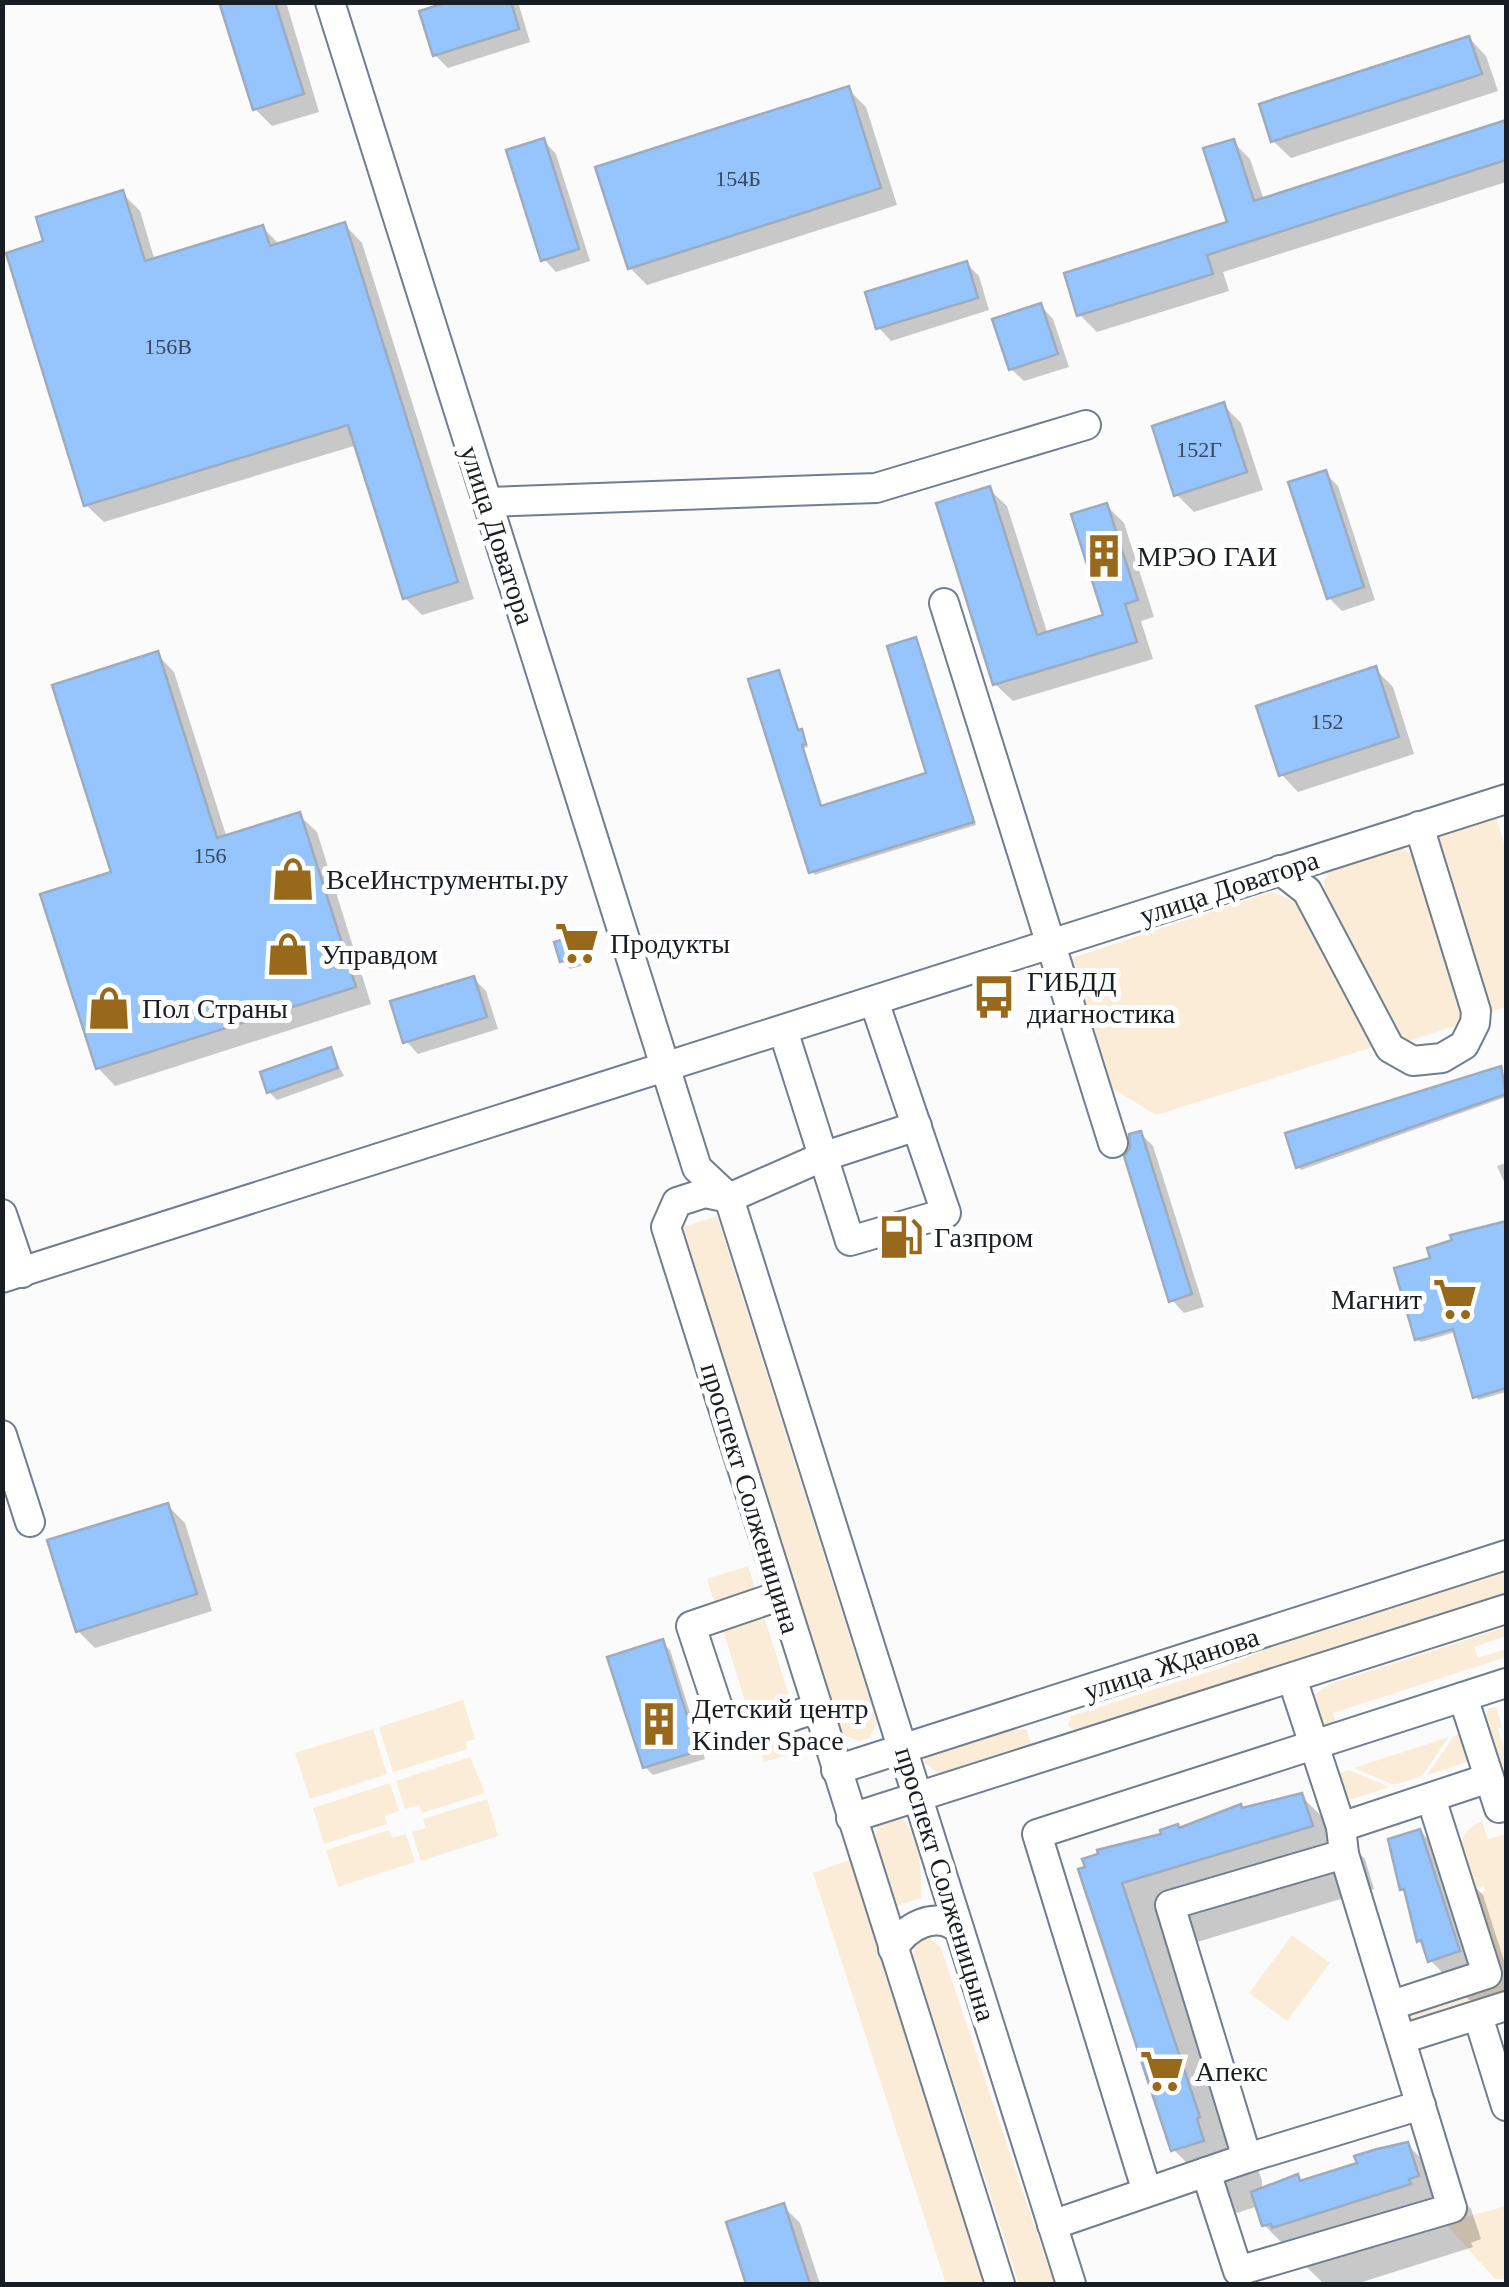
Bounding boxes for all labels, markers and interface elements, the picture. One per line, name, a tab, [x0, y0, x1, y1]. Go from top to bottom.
house number: 154Б	[715, 166, 761, 191]
house number: 156В	[144, 334, 192, 359]
house number: 152Г	[1176, 437, 1222, 462]
street label: улица Доватора	[454, 442, 541, 629]
building icon: МРЭО ГАИ	[1080, 532, 1128, 580]
place label: МРЭО ГАИ	[1137, 541, 1277, 572]
house number: 152	[1311, 709, 1344, 734]
house number: 156	[194, 843, 227, 868]
street label: улица Доватора	[1136, 844, 1323, 931]
shop icon: ВсеИнструменты.ру	[269, 855, 317, 903]
place label: ВсеИнструменты.ру	[326, 864, 568, 895]
supermarket icon: Продукты	[553, 919, 601, 967]
place label: Продукты	[610, 928, 730, 959]
shop icon: Управдом	[264, 930, 312, 978]
place label: Управдом	[321, 939, 438, 970]
place label: ГИБДД диагностика	[1027, 966, 1176, 1029]
bus stop icon: ГИБДД диагностика	[970, 973, 1018, 1021]
shop icon: Пол Страны	[85, 984, 133, 1032]
place label: Пол Страны	[142, 993, 288, 1024]
fuel station icon: Газпром	[877, 1213, 925, 1261]
place label: Газпром	[934, 1222, 1033, 1253]
supermarket icon: Магнит	[1431, 1275, 1479, 1323]
place label: Магнит	[1331, 1284, 1422, 1315]
street label: проспект Солженицина	[695, 1359, 807, 1638]
street label: улица Жданова	[1080, 1620, 1263, 1706]
place label: Детский центр Kinder Space	[692, 1693, 868, 1756]
building icon: Детский центр Kinder Space	[635, 1700, 683, 1748]
street label: проспект Солженицына	[889, 1743, 1002, 2025]
supermarket icon: Апекс	[1138, 2047, 1186, 2095]
place label: Апекс	[1195, 2056, 1268, 2087]

